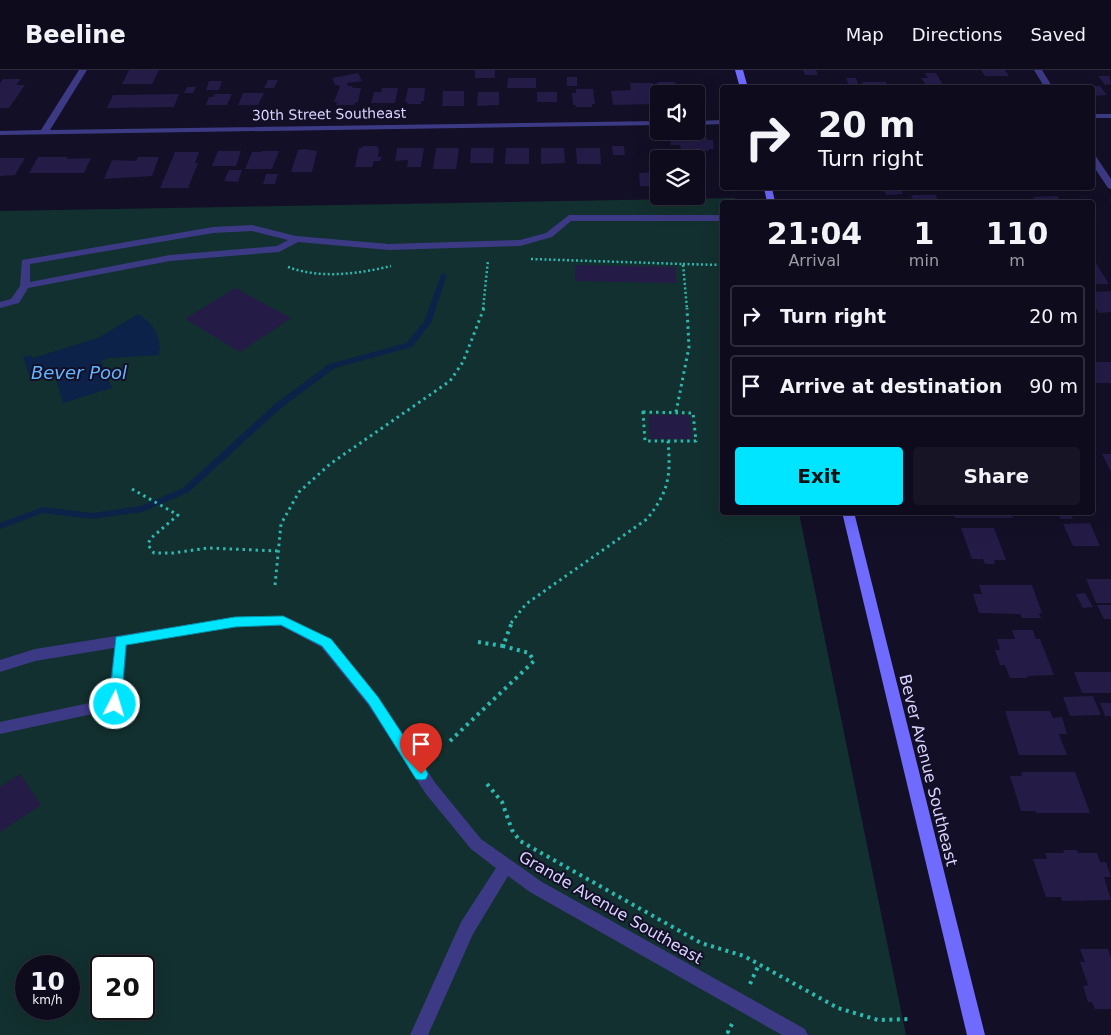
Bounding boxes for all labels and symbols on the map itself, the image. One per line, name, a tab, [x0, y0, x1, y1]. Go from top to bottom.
street label: 30th Street Southeast	[252, 105, 407, 123]
water label: Bever Pool	[31, 362, 127, 383]
street label: Bever Avenue Southeast	[895, 672, 962, 868]
position arrow	[88, 677, 140, 729]
pin	[400, 723, 442, 774]
street label: Grande Avenue Southeast	[515, 847, 706, 968]
speed limit sign: 20	[90, 955, 155, 1020]

